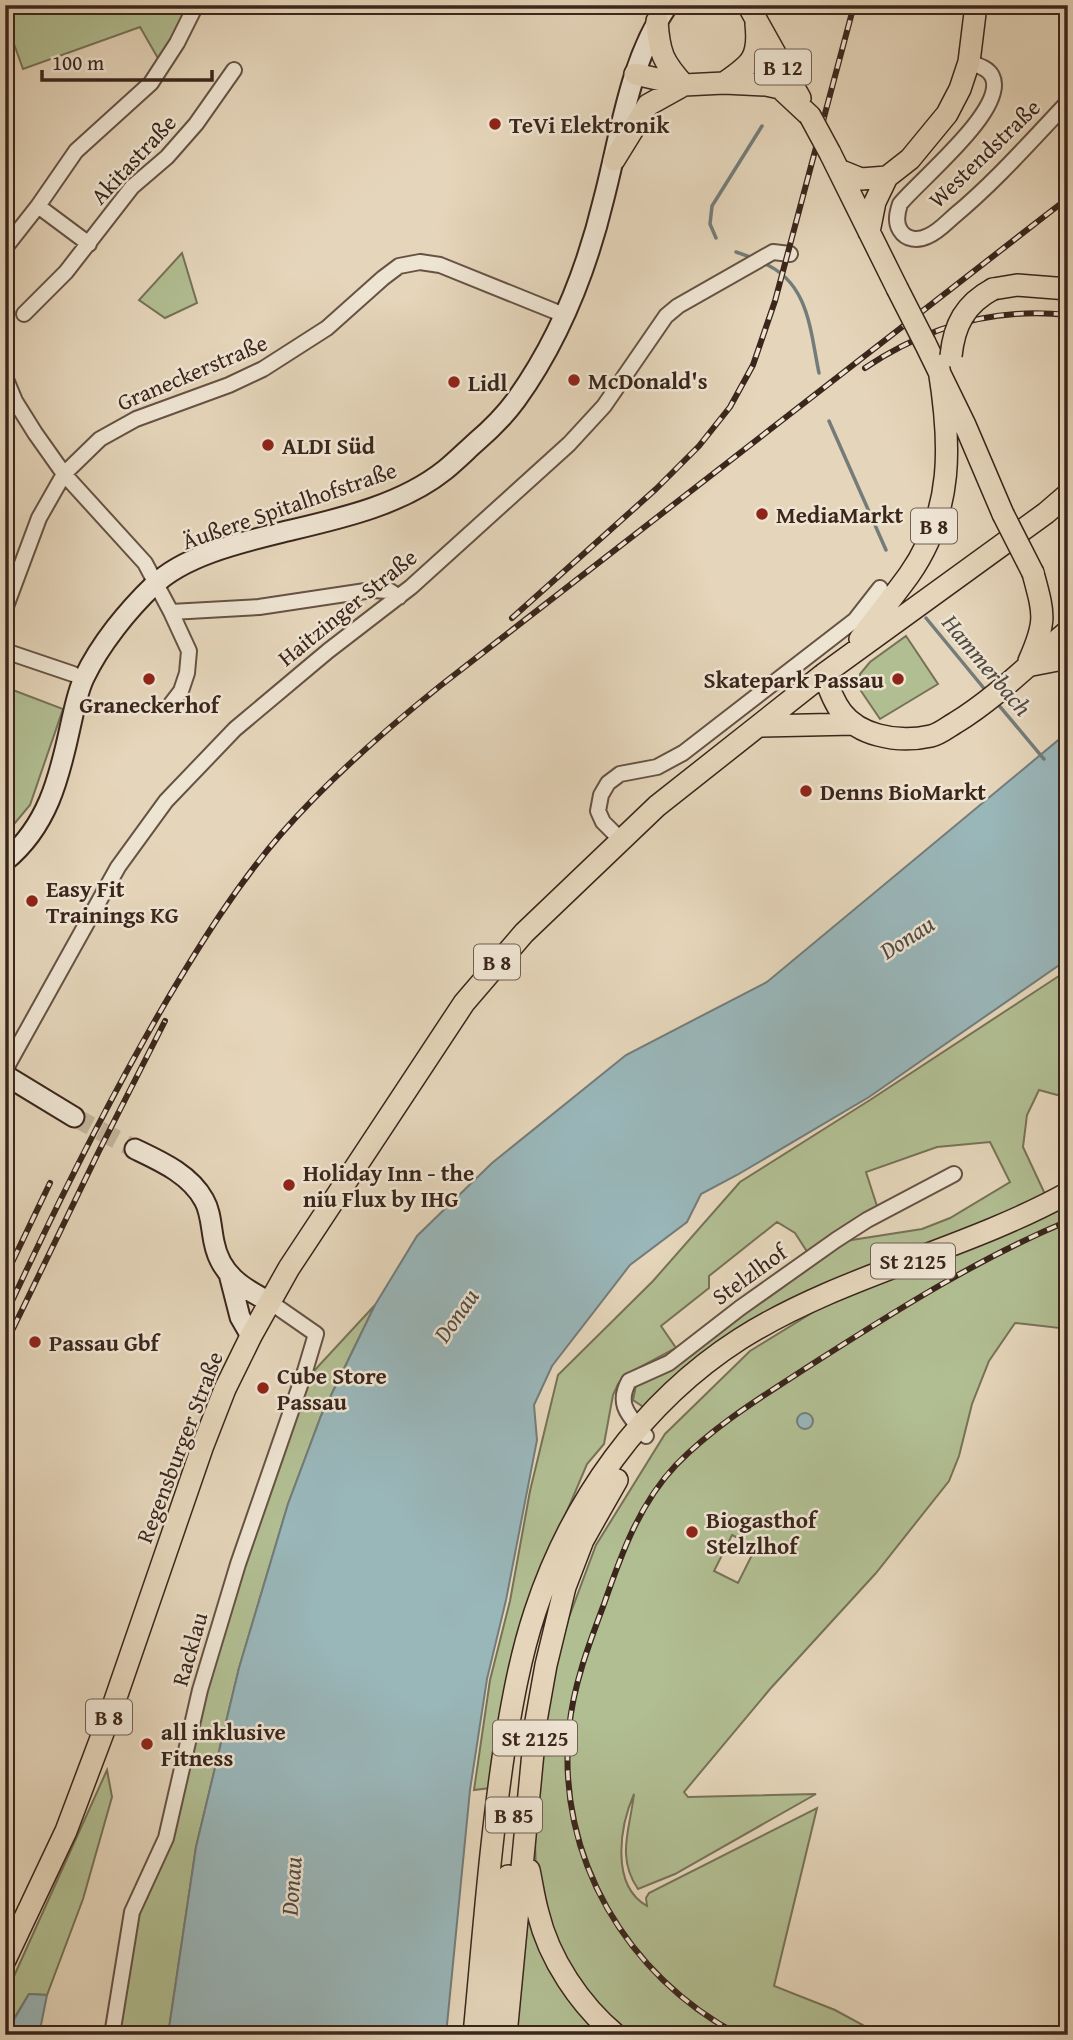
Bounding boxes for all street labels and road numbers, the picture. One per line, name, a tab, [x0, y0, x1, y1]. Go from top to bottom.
road number: B 12	[755, 50, 811, 84]
street label: Westendstraße	[921, 91, 1047, 215]
street label: Akitastraße	[82, 107, 184, 211]
street label: Graneckerstraße	[112, 325, 272, 419]
street label: Äußere Spitalhofstraße	[177, 453, 401, 557]
road number: B 8	[911, 508, 957, 544]
street label: Haitzinger Straße	[270, 540, 424, 674]
road number: B 8	[474, 944, 520, 979]
street label: Stelzlhof	[705, 1234, 795, 1312]
road number: St 2125	[871, 1244, 955, 1278]
street label: Regensburger Straße	[127, 1346, 231, 1548]
street label: Racklau	[163, 1608, 215, 1690]
road number: B 8	[86, 1700, 132, 1734]
road number: St 2125	[493, 1720, 577, 1756]
road number: B 85	[486, 1798, 542, 1832]

